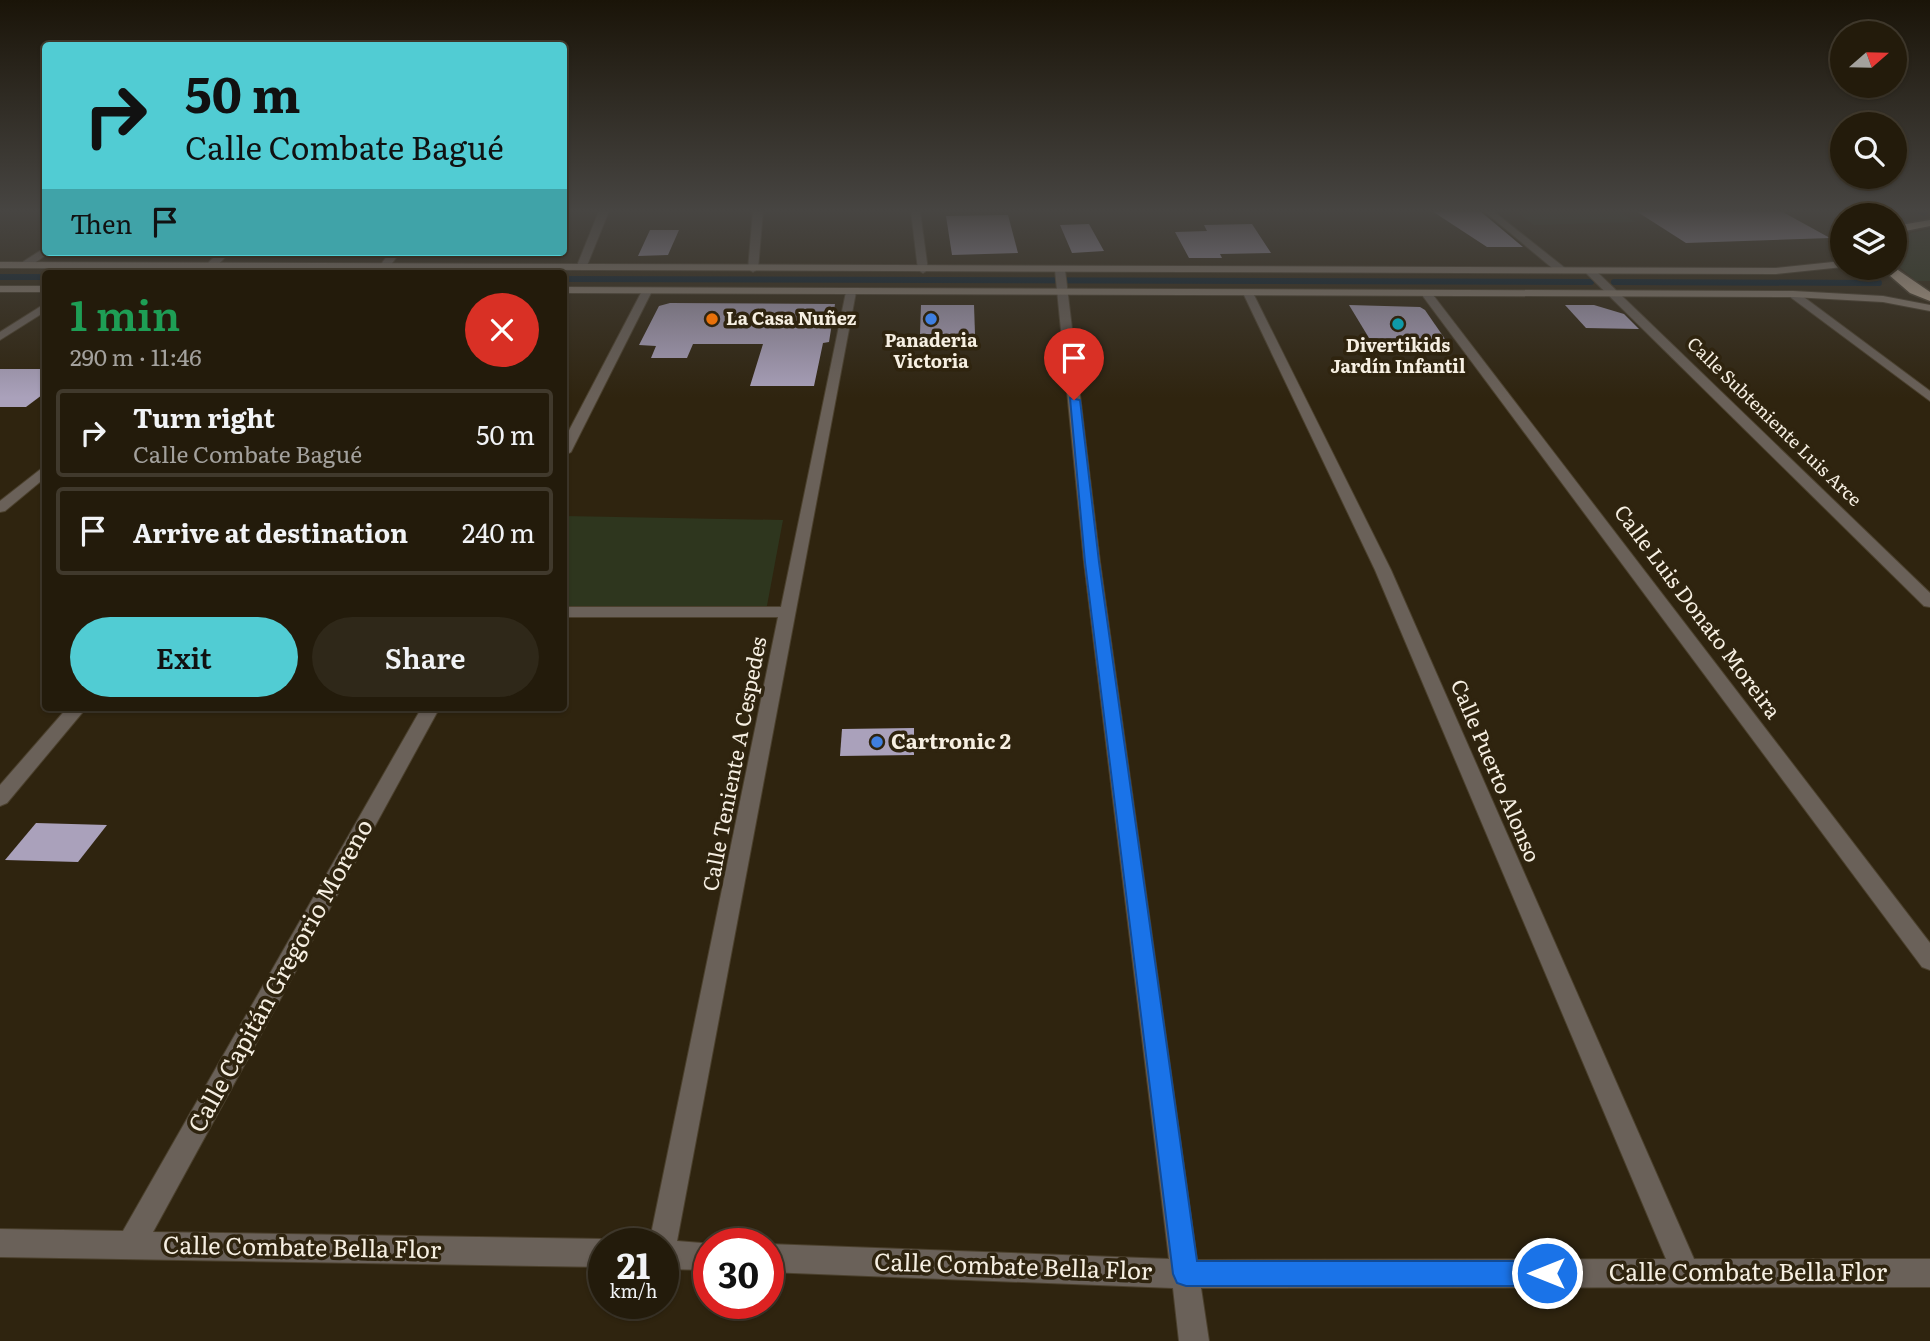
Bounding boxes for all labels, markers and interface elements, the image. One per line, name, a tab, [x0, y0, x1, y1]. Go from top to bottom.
north arrow	[1830, 21, 1908, 98]
map controls	[1830, 21, 1907, 280]
text: 50 m	[185, 55, 301, 128]
icon: right	[70, 70, 161, 161]
button: search	[1830, 112, 1907, 189]
text: Calle Combate Bagué	[185, 122, 504, 170]
text: Then	[70, 203, 132, 242]
icon: arrive	[146, 203, 184, 241]
button: layers	[1830, 203, 1907, 280]
text: 1 min	[70, 282, 180, 344]
button: close	[465, 293, 539, 367]
place label: La Casa Nuñez	[726, 304, 857, 331]
marker: La Casa Nuñez	[704, 311, 720, 327]
marker: Panaderia Victoria	[923, 311, 939, 327]
marker: Divertikids Jardín Infantil	[1390, 316, 1406, 332]
place label: Panaderia Victoria	[884, 326, 978, 374]
pin	[1044, 328, 1104, 400]
street label: Calle Subteniente Luis Arce	[1682, 330, 1869, 512]
place label: Divertikids Jardín Infantil	[1331, 331, 1466, 379]
text: 290 m · 11:46	[70, 339, 202, 373]
icon: arrive	[1055, 339, 1093, 377]
text: Turn right	[133, 397, 275, 436]
icon: right	[74, 414, 112, 452]
text: 50 m	[476, 414, 535, 453]
text: Calle Combate Bagué	[133, 436, 362, 470]
street label: Calle Luis Donato Moreira	[1608, 497, 1790, 725]
icon: arrive	[74, 512, 112, 550]
text: Arrive at destination	[133, 512, 408, 551]
text: 240 m	[462, 512, 535, 551]
button: Exit	[70, 617, 298, 697]
button: Share	[312, 617, 539, 697]
street label: Calle Teniente A Cespedes	[693, 634, 772, 893]
street label: Calle Puerto Alonso	[1445, 674, 1550, 866]
place label: Cartronic 2	[891, 724, 1011, 755]
marker: Cartronic 2	[869, 734, 885, 750]
street label: Calle Capitán Gregorio Moreno	[178, 812, 380, 1138]
street label: Calle Combate Bella Flor	[163, 1226, 442, 1265]
speed limit sign: 30	[693, 1228, 784, 1319]
position arrow	[1510, 1236, 1584, 1310]
text: 21	[617, 1238, 650, 1290]
street label: Calle Combate Bella Flor	[873, 1242, 1153, 1287]
street label: Calle Combate Bella Flor	[1609, 1253, 1888, 1288]
text: km/h	[610, 1277, 657, 1304]

